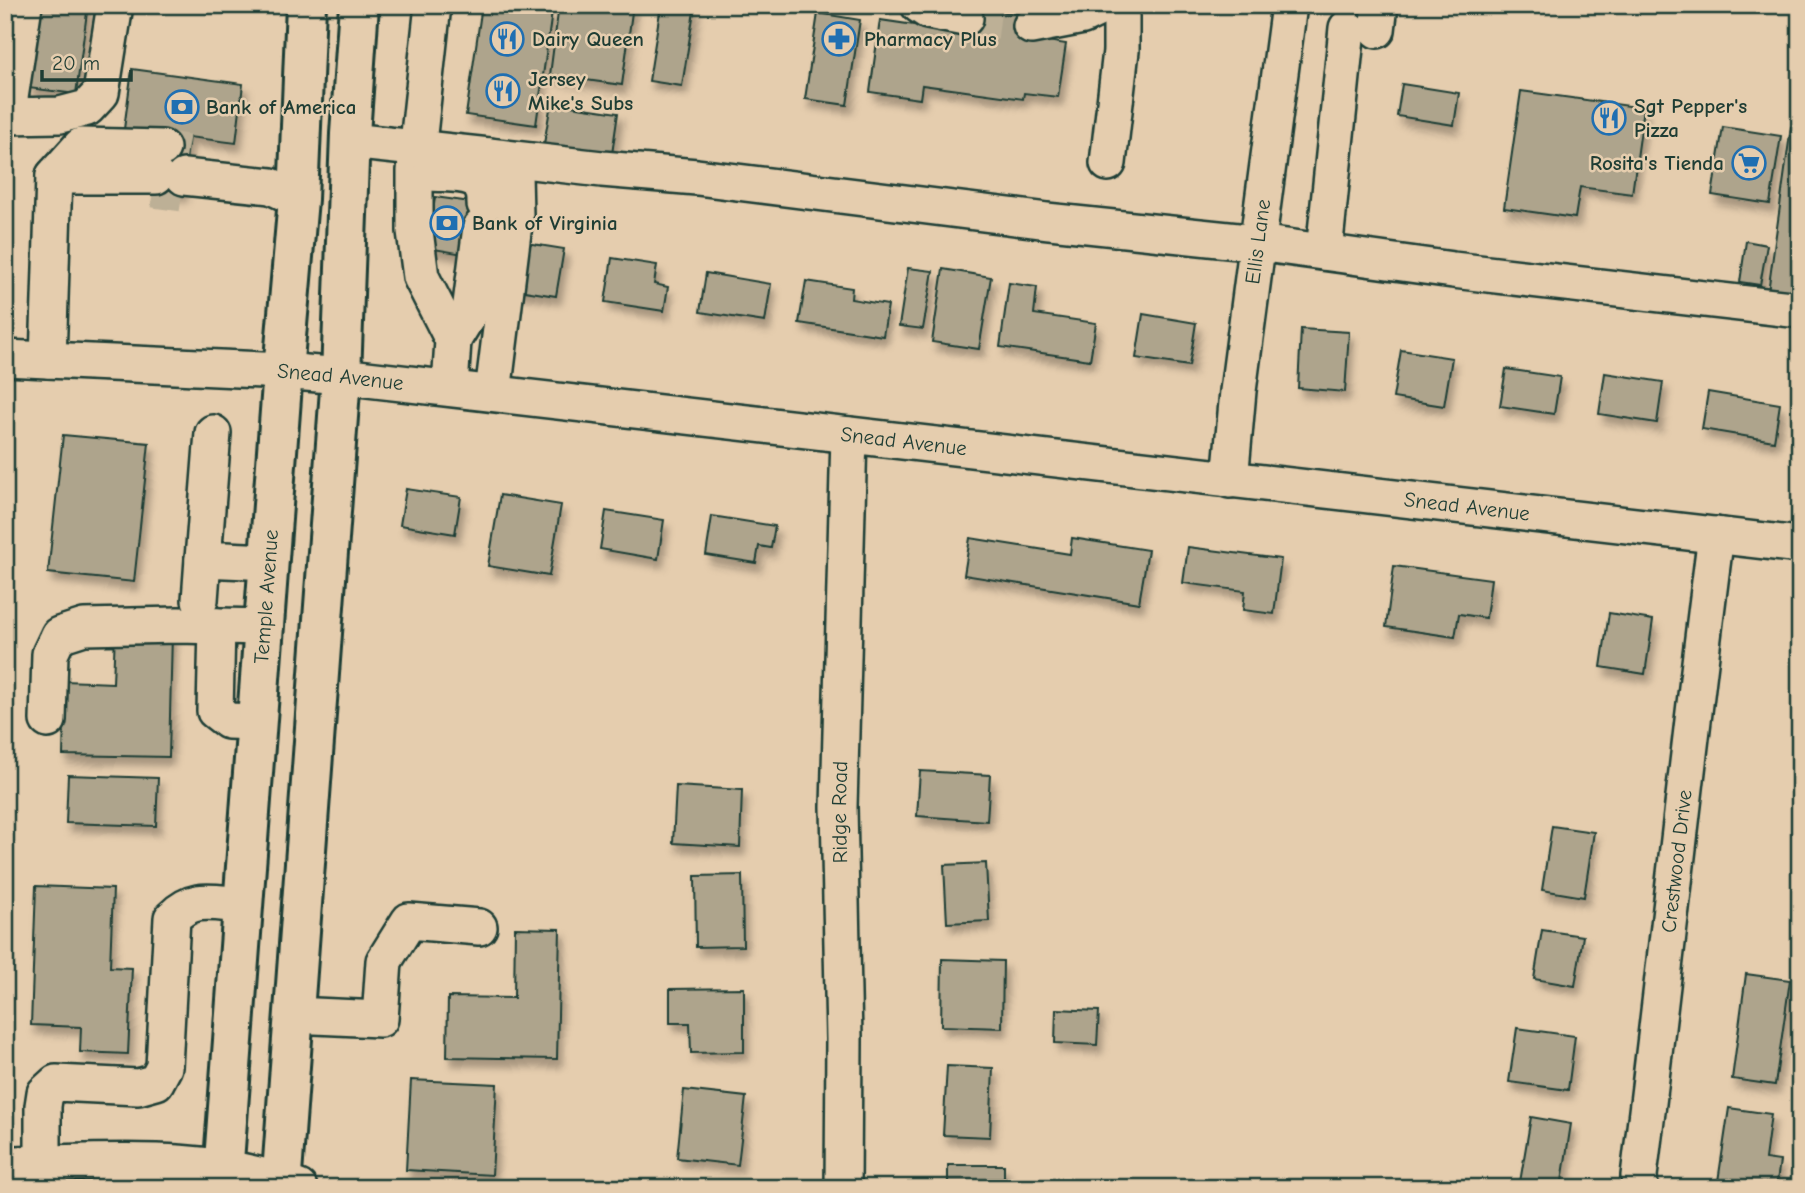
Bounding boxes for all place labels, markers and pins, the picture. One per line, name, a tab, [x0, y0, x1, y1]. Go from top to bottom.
restaurant icon: Dairy Queen	[488, 20, 526, 58]
pharmacy icon: Pharmacy Plus	[820, 20, 858, 58]
place label: Dairy Queen	[532, 27, 644, 51]
place label: Pharmacy Plus	[864, 27, 997, 51]
place label: Jersey Mike's Subs	[528, 67, 633, 115]
restaurant icon: Jersey Mike's Subs	[484, 72, 522, 110]
bank icon: Bank of America	[163, 88, 201, 126]
place label: Sgt Pepper's Pizza	[1634, 94, 1747, 142]
place label: Bank of America	[206, 95, 356, 119]
restaurant icon: Sgt Pepper's Pizza	[1590, 99, 1628, 137]
supermarket icon: Rosita's Tienda	[1730, 144, 1768, 182]
place label: Rosita's Tienda	[1590, 151, 1724, 175]
bank icon: Bank of Virginia	[428, 204, 466, 242]
place label: Bank of Virginia	[472, 211, 618, 235]

